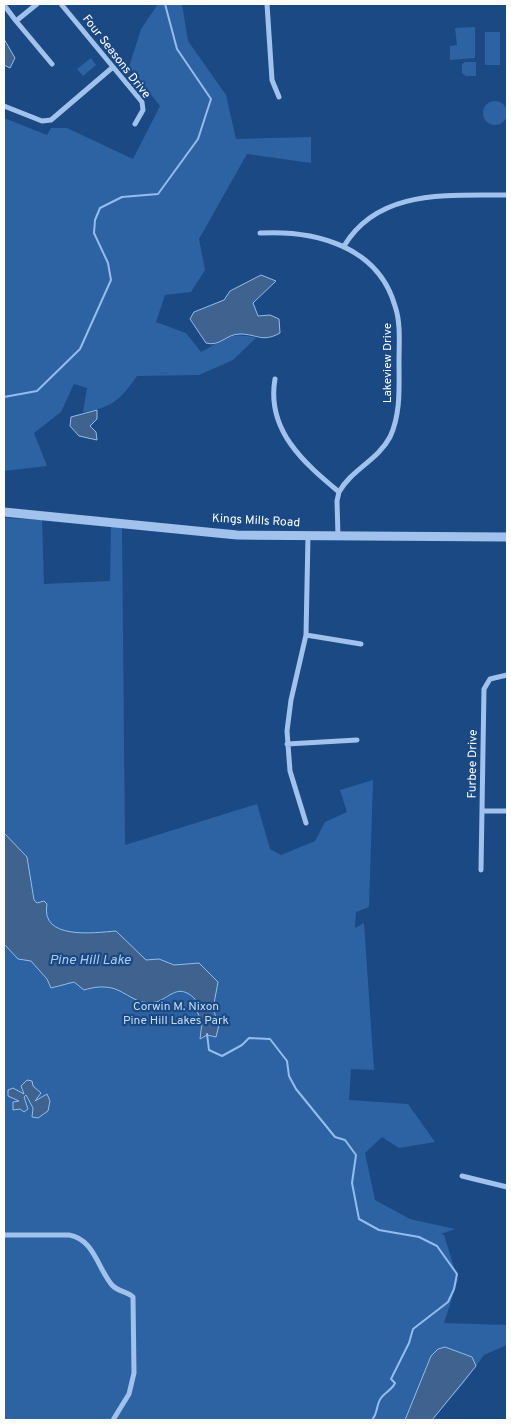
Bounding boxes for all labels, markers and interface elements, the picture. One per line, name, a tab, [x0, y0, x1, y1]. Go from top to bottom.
street label: Four Seasons Drive	[78, 12, 154, 102]
street label: Lakeview Drive	[380, 323, 396, 403]
street label: Kings Mills Road	[211, 511, 301, 531]
street label: Furbee Drive	[464, 729, 482, 799]
water label: Pine Hill Lake	[49, 952, 132, 969]
park label: Corwin M. Nixon Pine Hill Lakes Park	[123, 999, 229, 1029]

